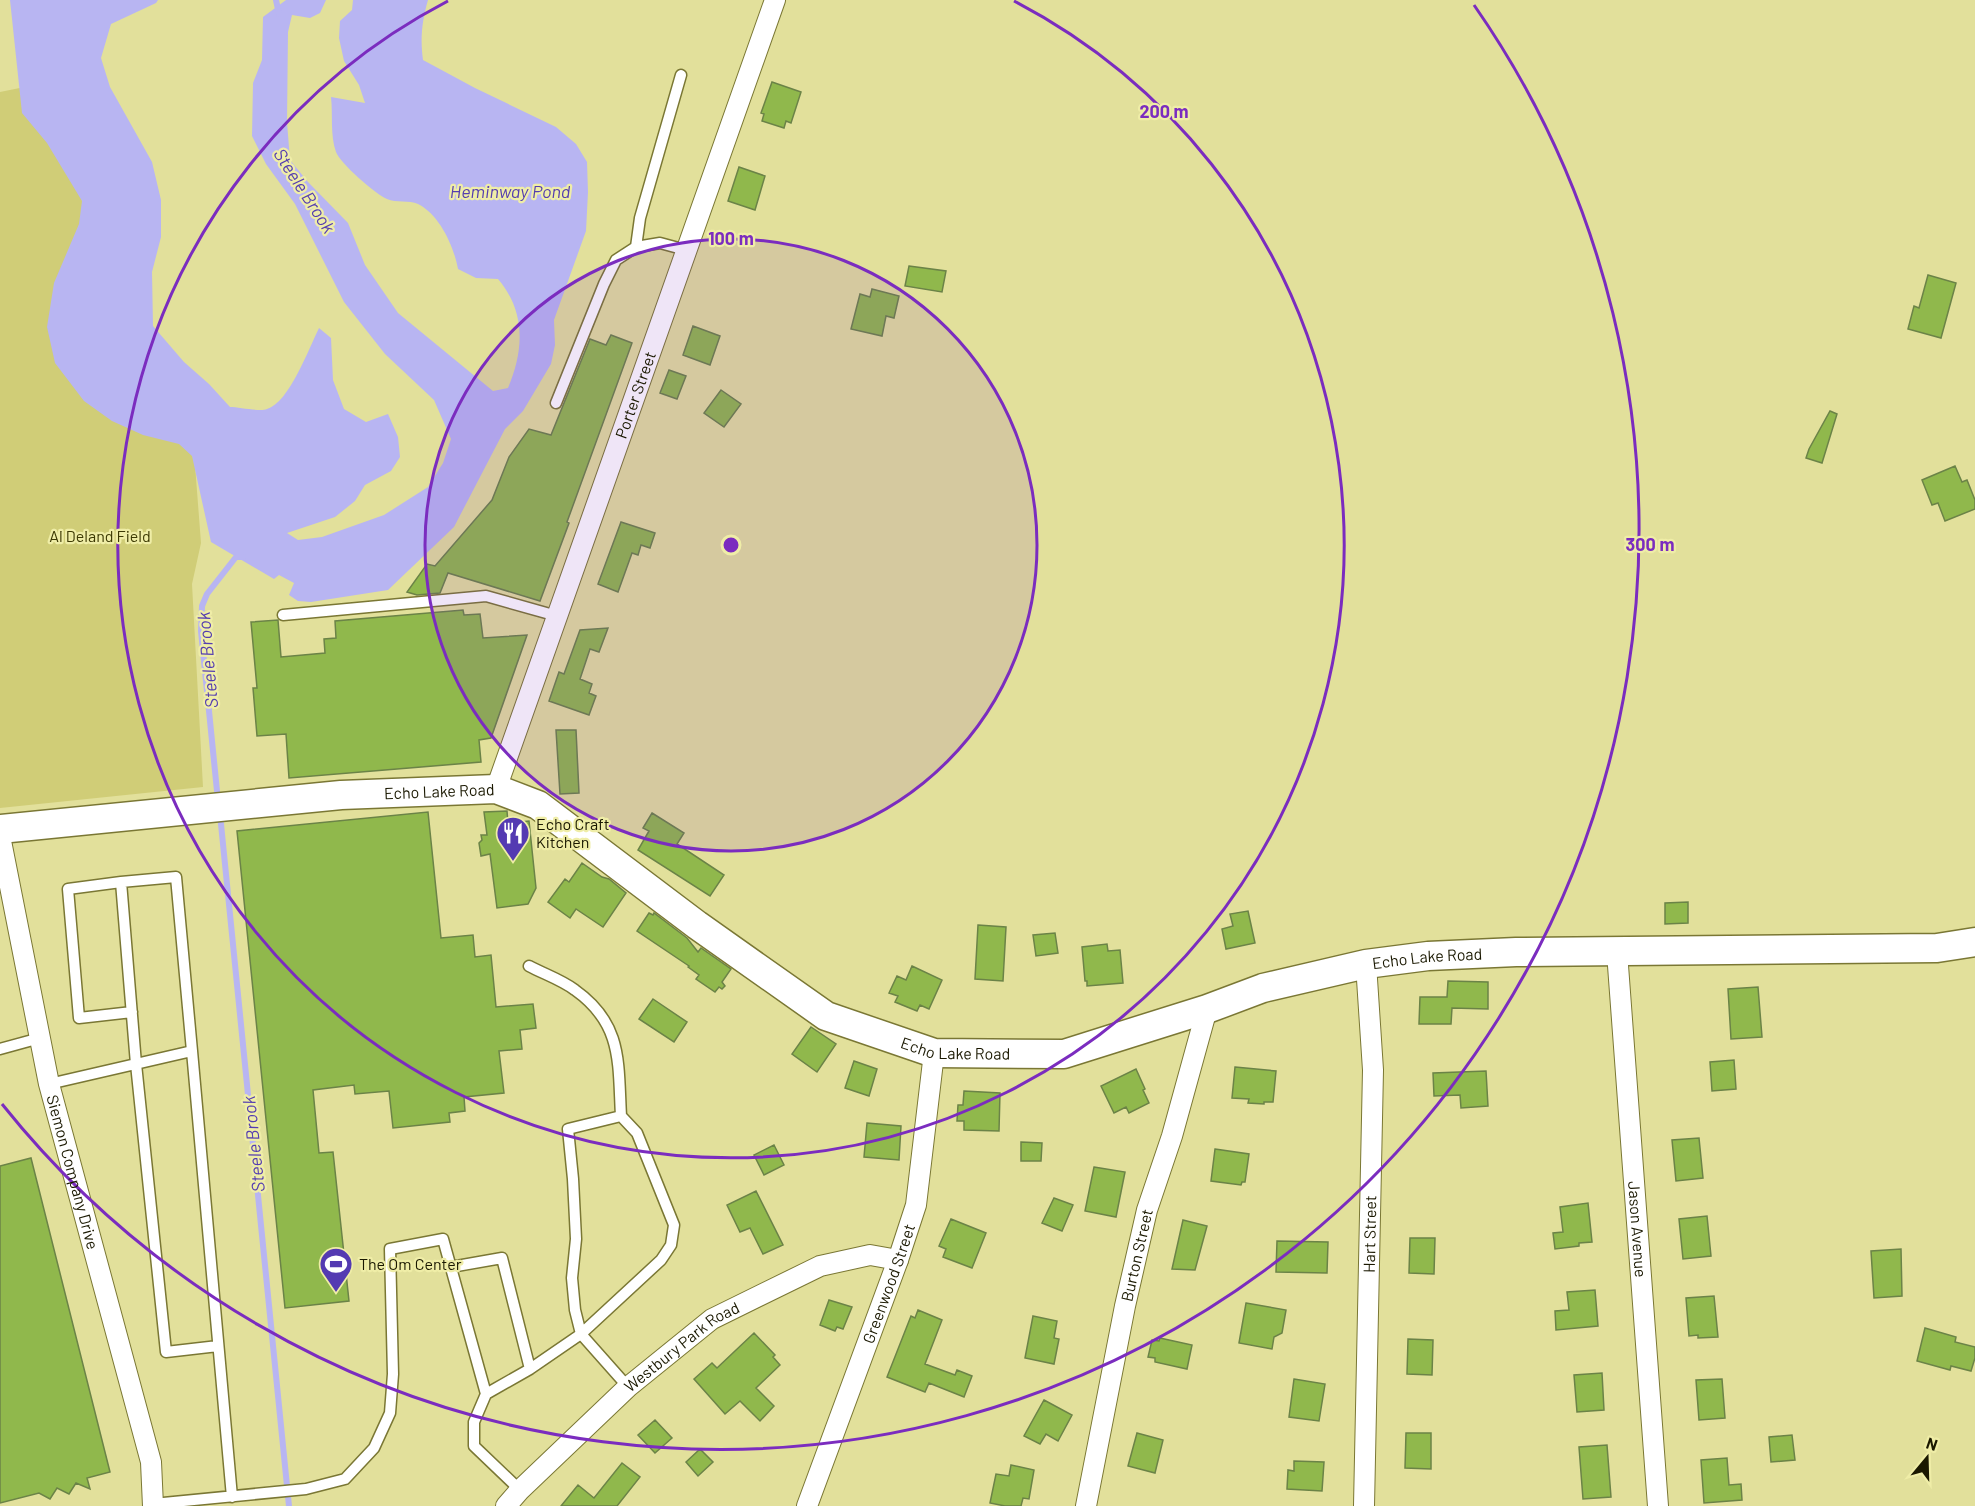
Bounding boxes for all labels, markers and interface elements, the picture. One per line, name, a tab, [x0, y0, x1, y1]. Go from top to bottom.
text: 200 m	[1139, 100, 1189, 122]
water label: Steele Brook	[269, 144, 341, 237]
water label: Heminway Pond	[450, 180, 571, 202]
text: 100 m	[708, 227, 754, 249]
street label: Porter Street	[611, 349, 659, 441]
park label: Al Deland Field	[49, 526, 151, 545]
text: 300 m	[1626, 533, 1674, 555]
centre of rings	[721, 535, 741, 555]
water label: Steele Brook	[192, 611, 222, 709]
street label: Echo Lake Road	[384, 779, 495, 802]
place label: Echo Craft Kitchen	[536, 814, 610, 851]
restaurant icon: Echo Craft Kitchen	[495, 815, 531, 862]
street label: Echo Lake Road	[1371, 944, 1483, 972]
street label: Echo Lake Road	[899, 1032, 1010, 1063]
street label: Siemon Company Drive	[43, 1093, 103, 1251]
water label: Steele Brook	[237, 1095, 269, 1193]
street label: Jason Avenue	[1625, 1180, 1651, 1278]
street label: Hart Street	[1359, 1195, 1379, 1273]
street label: Burton Street	[1116, 1207, 1156, 1303]
street label: Greenwood Street	[858, 1221, 918, 1346]
sports icon: The Om Center	[318, 1246, 354, 1293]
place label: The Om Center	[359, 1254, 462, 1273]
street label: Westbury Park Road	[620, 1297, 742, 1395]
north arrow	[1897, 1428, 1957, 1488]
text: N	[1924, 1433, 1940, 1454]

